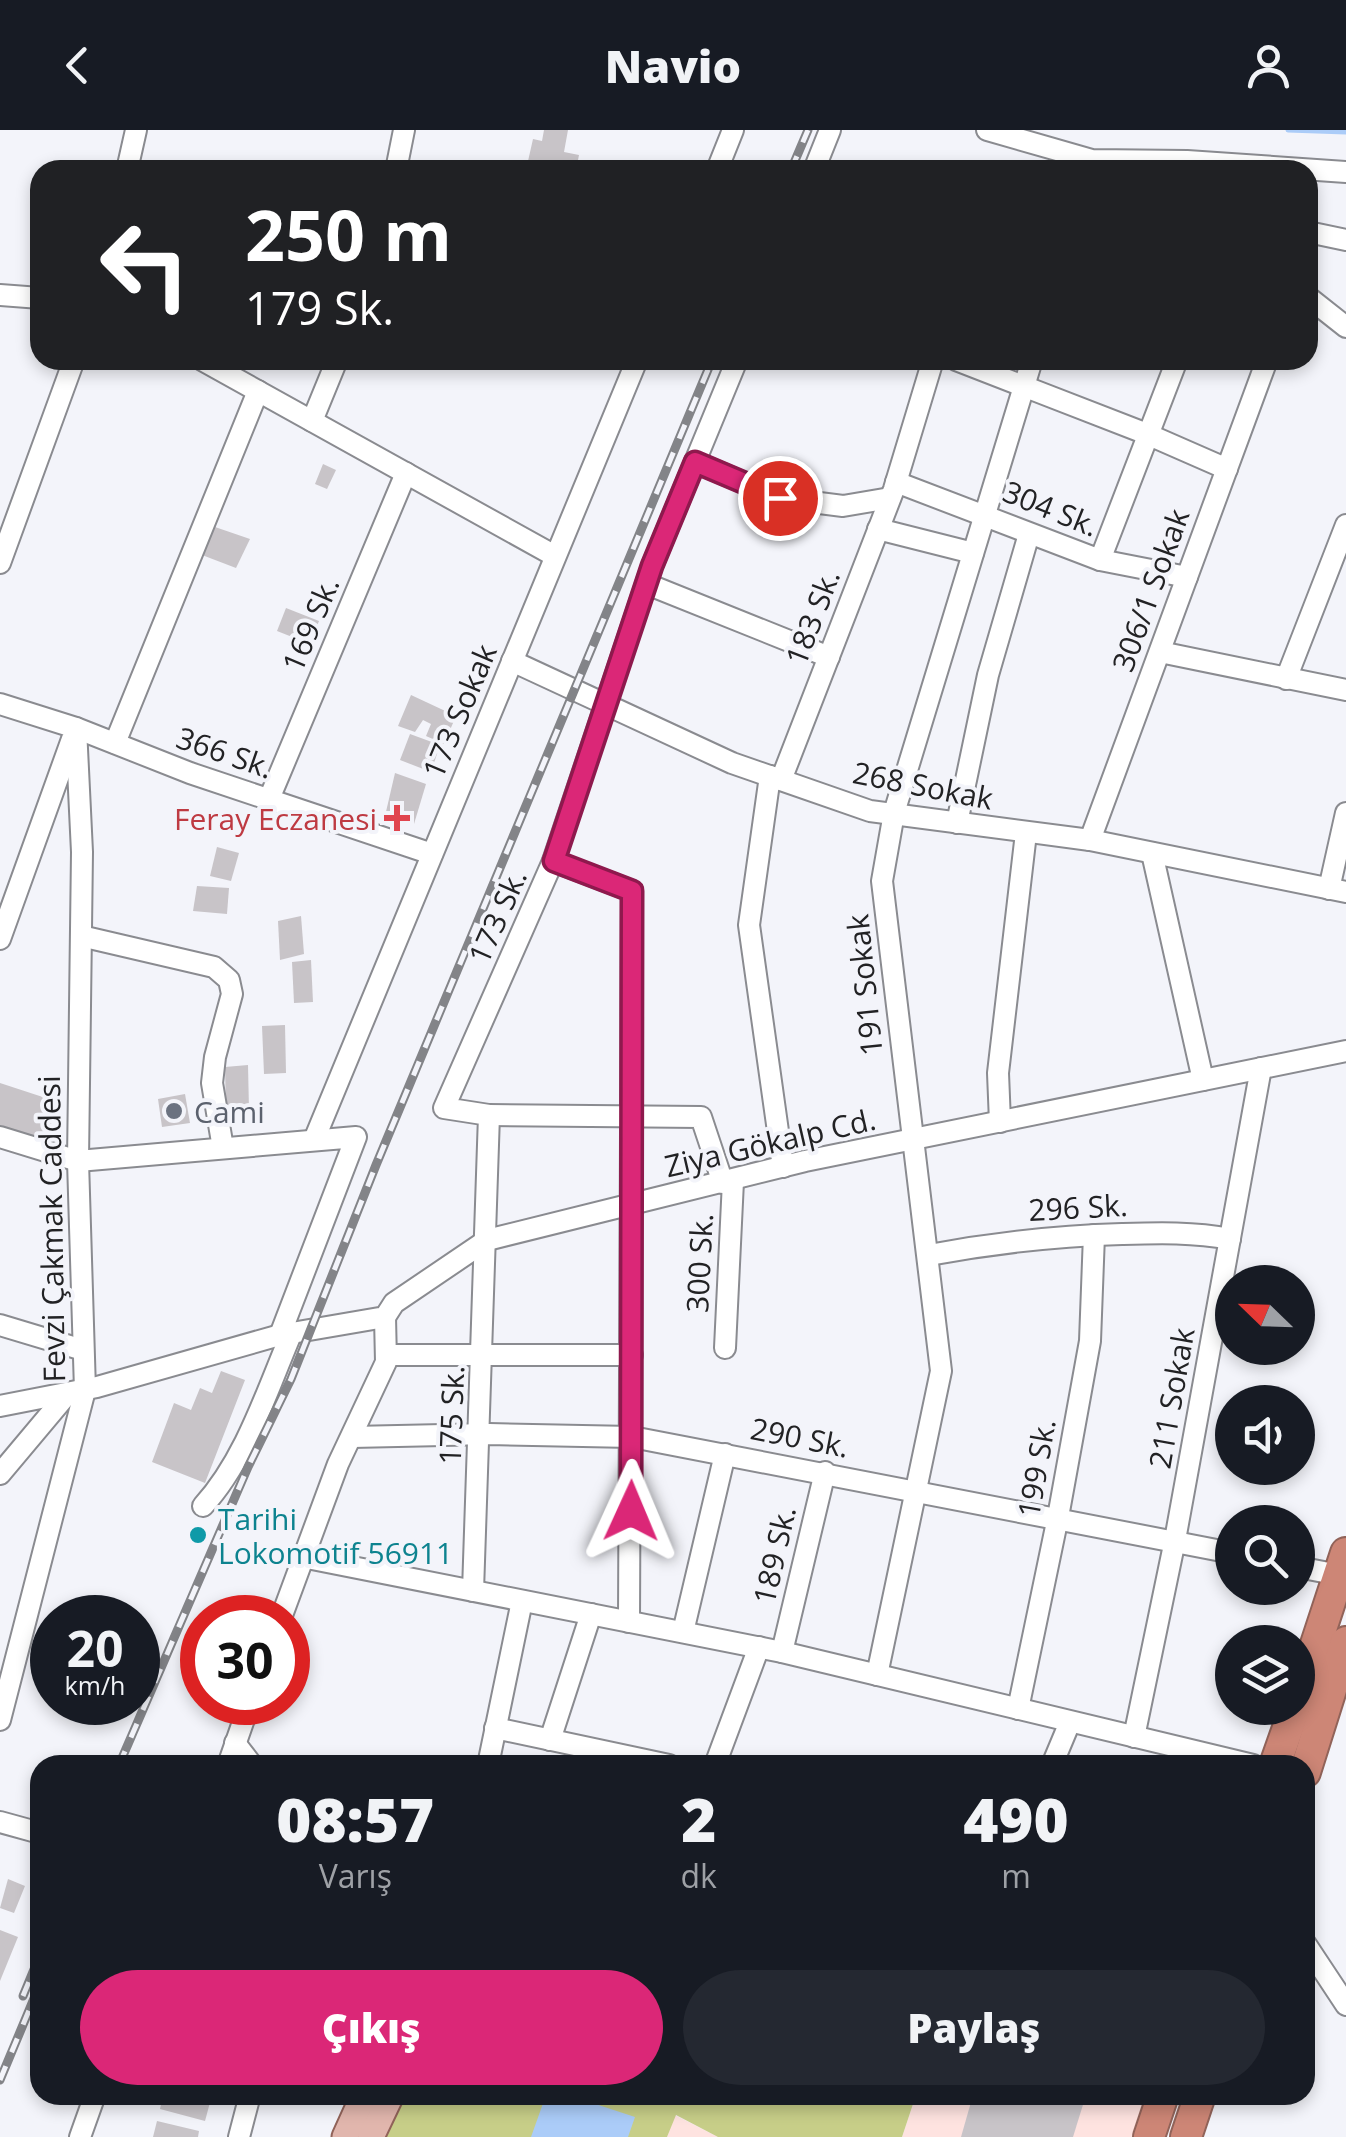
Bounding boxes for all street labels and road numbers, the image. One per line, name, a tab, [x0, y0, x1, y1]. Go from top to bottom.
street label: 304 Sk.	[997, 470, 1105, 546]
street label: 306/1 Sokak	[1102, 503, 1198, 677]
street label: 183 Sk.	[775, 563, 849, 671]
street label: 169 Sk.	[272, 570, 348, 678]
street label: 173 Sokak	[412, 637, 506, 784]
street label: 366 Sk.	[171, 716, 279, 788]
street label: 268 Sokak	[849, 751, 997, 819]
street label: 173 Sk.	[458, 862, 536, 970]
street label: 191 Sokak	[836, 912, 892, 1058]
street label: Fevzi Çakmak Caddesi	[28, 1075, 74, 1383]
street label: Ziya Gökalp Cd.	[660, 1098, 880, 1186]
street label: 296 Sk.	[1027, 1184, 1129, 1230]
street label: 300 Sk.	[676, 1212, 722, 1314]
street label: 211 Sokak	[1138, 1324, 1204, 1471]
street label: 175 Sk.	[429, 1365, 473, 1465]
street label: 290 Sk.	[747, 1407, 853, 1467]
street label: 199 Sk.	[1007, 1416, 1065, 1520]
street label: 189 Sk.	[743, 1502, 805, 1608]

